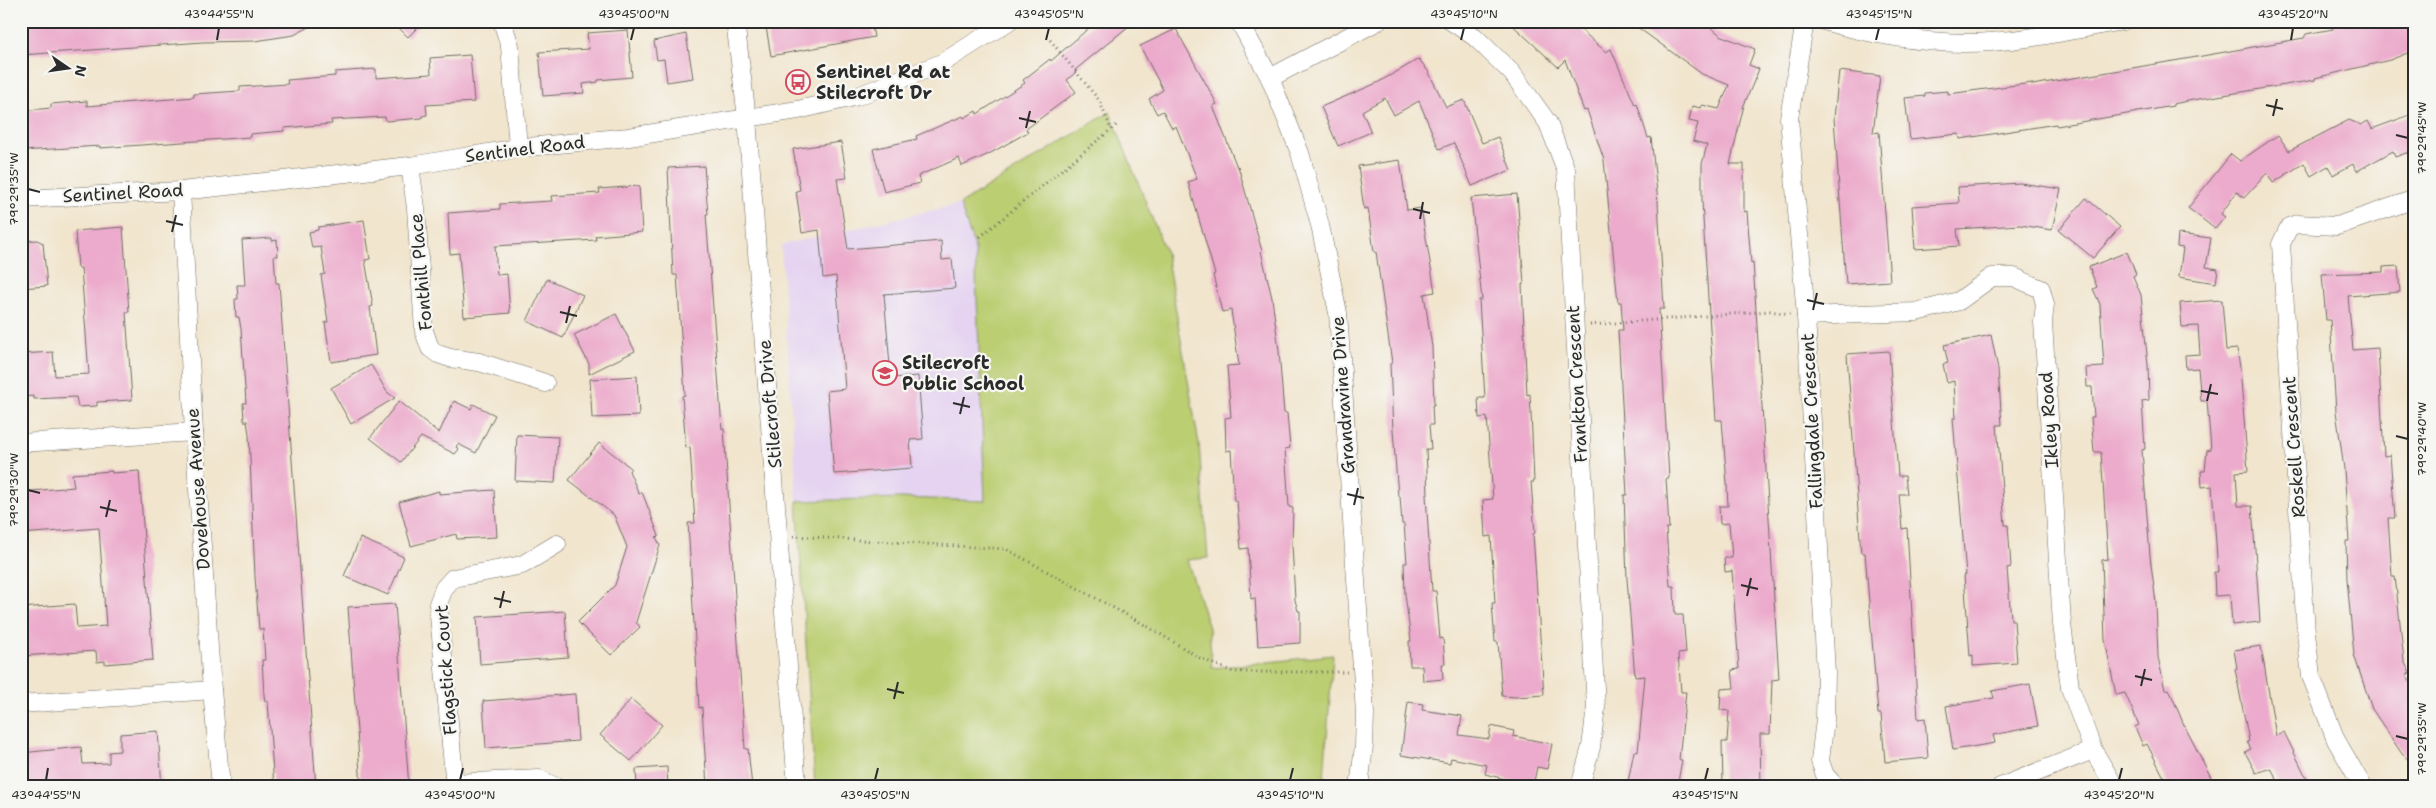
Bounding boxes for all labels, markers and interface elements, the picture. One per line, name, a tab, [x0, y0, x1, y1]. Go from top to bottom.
text: 43°44'55"N	[184, 6, 254, 22]
text: 43°45'00"N	[599, 6, 669, 22]
text: 43°45'05"N	[1014, 6, 1084, 22]
text: 43°45'10"N	[1430, 6, 1498, 22]
text: 43°45'15"N	[1846, 6, 1912, 22]
text: 43°45'20"N	[2258, 6, 2328, 22]
north arrow	[42, 42, 92, 92]
place label: Sentinel Rd at Stilecroft Dr	[816, 60, 950, 105]
text: N	[71, 63, 91, 78]
bus stop icon: Sentinel Rd at Stilecroft Dr	[785, 69, 811, 95]
text: 79°29'45"W	[2414, 101, 2430, 175]
street label: Sentinel Road	[464, 130, 586, 168]
text: 79°29'35"W	[6, 152, 22, 226]
street label: Sentinel Road	[62, 178, 184, 208]
street label: Fonthill Place	[404, 212, 438, 332]
street label: Frankton Crescent	[1561, 304, 1593, 463]
street label: Grandravine Drive	[1326, 315, 1360, 475]
street label: Fallingdale Crescent	[1795, 333, 1829, 509]
street label: Stilecroft Drive	[752, 339, 788, 469]
place label: Stilecroft Public School	[902, 351, 1024, 396]
school or university icon: Stilecroft Public School	[872, 360, 898, 386]
street label: Ikley Road	[2034, 371, 2064, 469]
street label: Roskell Crescent	[2277, 375, 2311, 519]
text: 79°29'40"W	[2414, 402, 2430, 476]
street label: Dovehouse Avenue	[180, 407, 216, 571]
text: 79°29'30"W	[6, 453, 22, 527]
street label: Flagstick Court	[429, 604, 463, 736]
text: 79°29'35"W	[2414, 702, 2430, 776]
text: 43°44'55"N	[11, 787, 81, 803]
text: 43°45'00"N	[425, 787, 495, 803]
text: 43°45'05"N	[840, 787, 910, 803]
text: 43°45'10"N	[1256, 787, 1324, 803]
text: 43°45'15"N	[1672, 787, 1738, 803]
text: 43°45'20"N	[2084, 787, 2154, 803]

